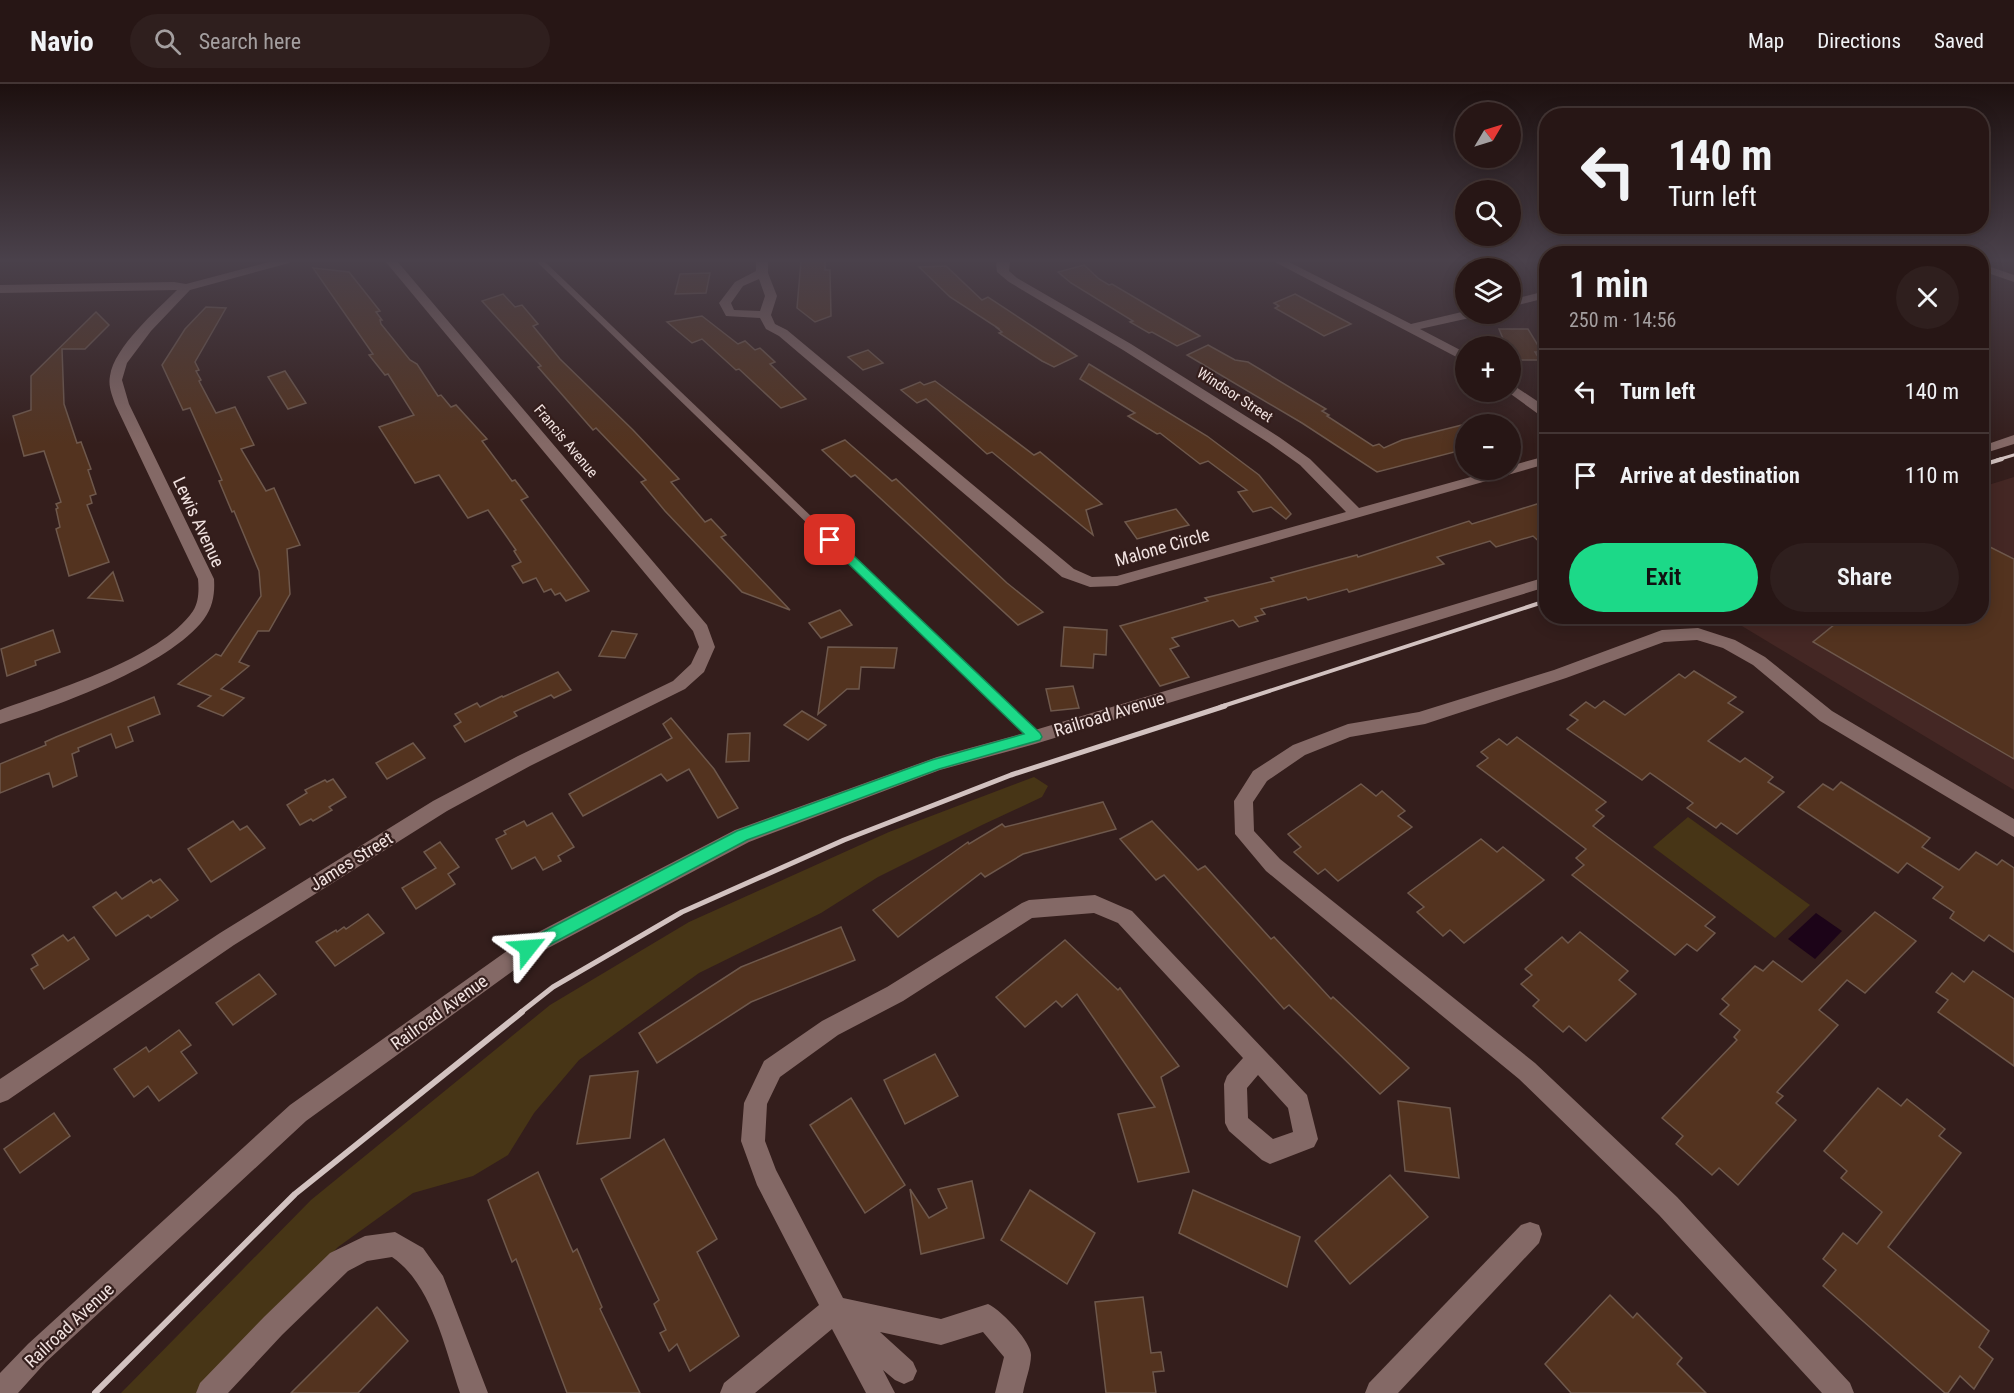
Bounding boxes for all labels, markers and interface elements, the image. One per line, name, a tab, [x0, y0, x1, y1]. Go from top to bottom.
search box	[130, 14, 550, 68]
text: Navio	[30, 25, 94, 58]
icon: search	[151, 25, 184, 58]
text: Search here	[199, 29, 301, 54]
text: Map	[1748, 29, 1784, 53]
text: Directions	[1817, 29, 1901, 53]
text: Saved	[1934, 29, 1984, 53]
north arrow	[1455, 102, 1521, 168]
map controls	[1455, 102, 1521, 480]
text: 140 m	[1668, 131, 1773, 180]
icon: left	[1569, 132, 1647, 210]
button: search	[1455, 180, 1521, 246]
text: Turn left	[1668, 181, 1757, 213]
button: layers	[1455, 258, 1521, 324]
text: 1 min	[1569, 264, 1649, 306]
button: close	[1896, 266, 1959, 329]
text: 250 m · 14:56	[1569, 308, 1676, 332]
button: +	[1455, 336, 1521, 402]
street label: Windsor Street	[1194, 364, 1276, 426]
icon: left	[1569, 375, 1602, 408]
text: Turn left	[1620, 379, 1695, 404]
text: 140 m	[1905, 379, 1959, 404]
street label: Francis Avenue	[530, 401, 602, 481]
button: −	[1455, 414, 1521, 480]
icon: arrive	[1569, 459, 1602, 492]
text: Arrive at destination	[1620, 463, 1800, 488]
text: 110 m	[1905, 463, 1959, 488]
street label: Lewis Avenue	[169, 474, 229, 570]
pin	[804, 514, 855, 565]
icon: arrive	[813, 523, 846, 556]
street label: Malone Circle	[1112, 524, 1212, 570]
button: Exit	[1569, 543, 1758, 612]
button: Share	[1770, 543, 1959, 612]
street label: Railroad Avenue	[1051, 687, 1167, 741]
street label: James Street	[306, 827, 396, 895]
position arrow	[496, 916, 560, 980]
street label: Railroad Avenue	[387, 970, 491, 1054]
street label: Railroad Avenue	[20, 1278, 118, 1372]

